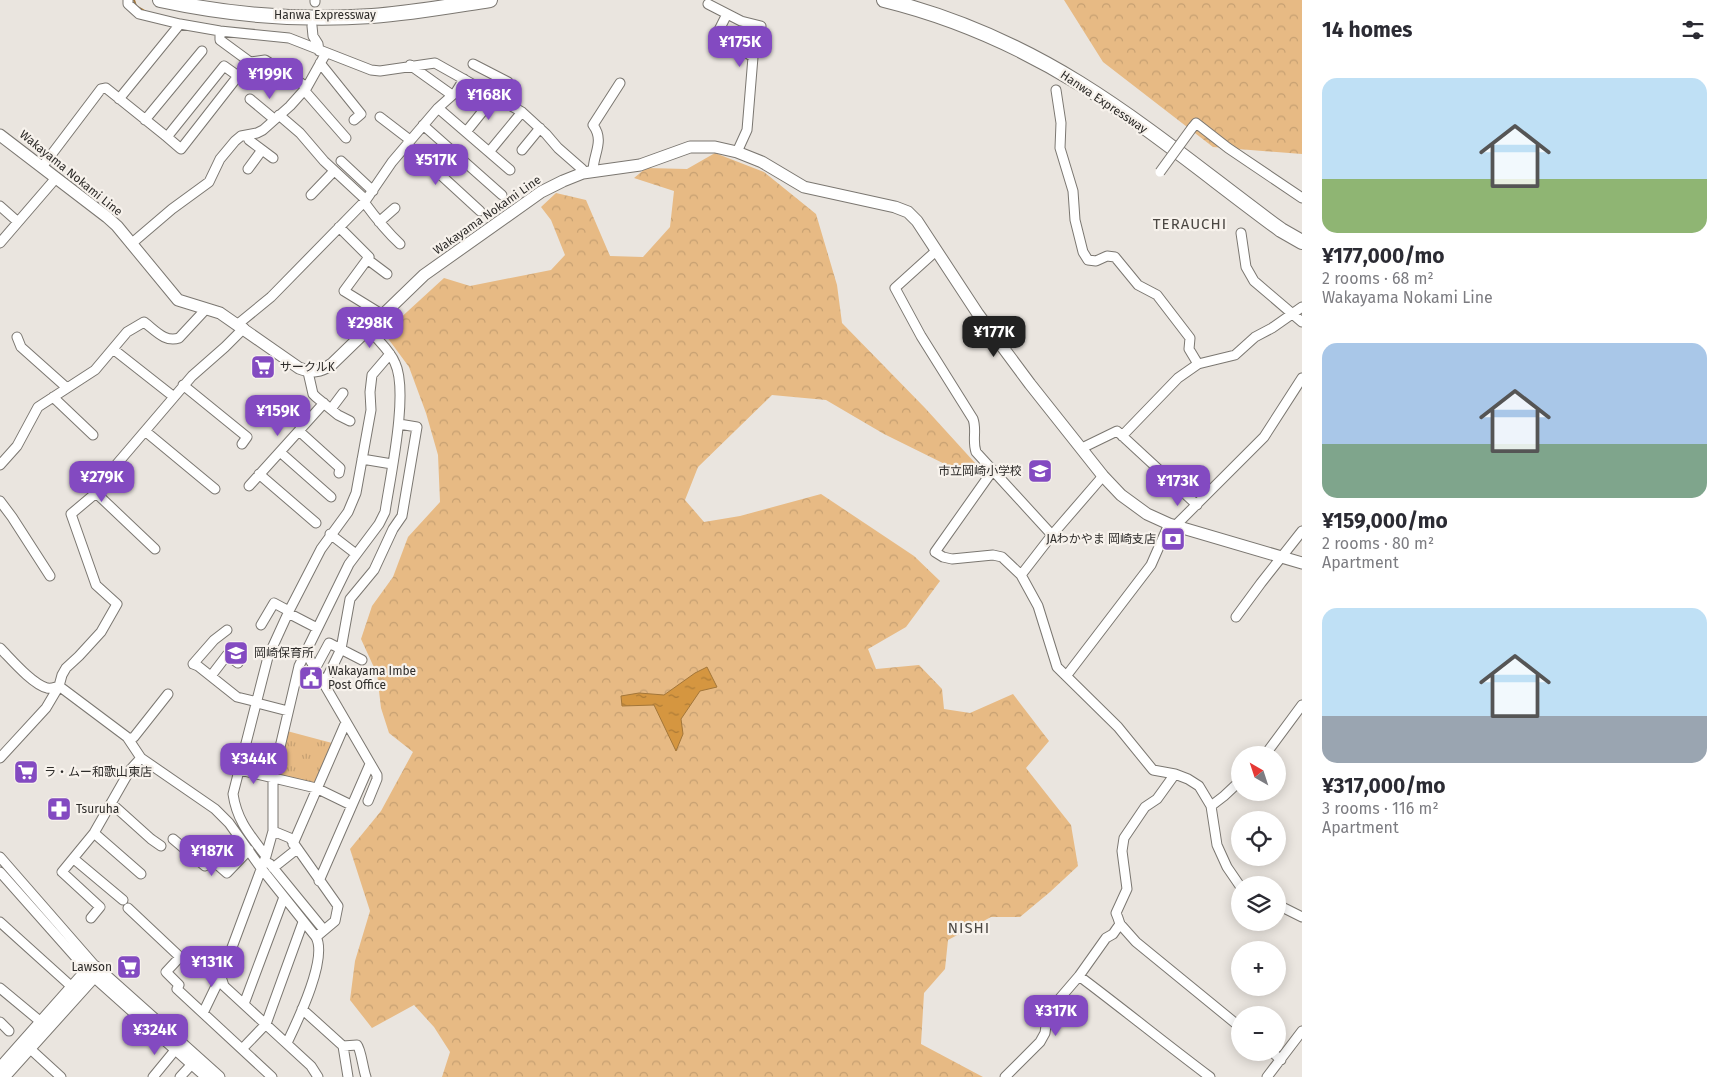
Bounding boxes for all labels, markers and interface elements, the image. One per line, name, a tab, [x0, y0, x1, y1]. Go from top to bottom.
street label: Hanwa Expressway	[274, 8, 376, 22]
icon: filters	[1679, 16, 1707, 44]
text: 14 homes	[1322, 17, 1412, 43]
pin: ¥175K	[705, 26, 775, 68]
text: ¥175K	[719, 32, 761, 51]
pin: ¥199K	[235, 58, 305, 100]
text: ¥199K	[248, 64, 292, 83]
street label: Hanwa Expressway	[1058, 68, 1150, 136]
pin: ¥168K	[454, 78, 524, 121]
text: ¥168K	[467, 85, 511, 104]
icon: home	[1470, 111, 1560, 201]
street label: Wakayama Nokami Line	[17, 127, 125, 219]
pin: ¥517K	[401, 144, 471, 186]
text: ¥517K	[415, 150, 457, 169]
street label: Wakayama Nokami Line	[431, 173, 543, 257]
district label: TERAUCHI	[1153, 215, 1227, 233]
text: ¥177,000/mo	[1322, 243, 1445, 269]
text: 2 rooms · 68 m²	[1322, 269, 1434, 288]
text: Wakayama Nokami Line	[1322, 288, 1493, 307]
pin: ¥298K	[335, 306, 405, 349]
text: ¥298K	[347, 313, 393, 332]
pin: ¥177K	[959, 316, 1029, 358]
text: ¥177K	[973, 322, 1015, 341]
supermarket icon: サークルK	[250, 354, 276, 380]
place label: サークルK	[280, 360, 336, 374]
icon: home	[1470, 376, 1560, 466]
pin: ¥159K	[243, 394, 313, 437]
text: ¥159K	[256, 401, 300, 420]
school or university icon: 市立岡崎小学校	[1027, 458, 1053, 484]
pin: ¥279K	[67, 460, 137, 503]
place label: 市立岡崎小学校	[938, 464, 1022, 478]
pin: ¥173K	[1143, 464, 1213, 507]
text: ¥279K	[80, 467, 124, 486]
text: ¥173K	[1157, 471, 1199, 490]
text: ¥159,000/mo	[1322, 508, 1448, 534]
bank icon: JAわかやま 岡崎支店	[1160, 526, 1186, 552]
place label: JAわかやま 岡崎支店	[1046, 532, 1156, 546]
text: 2 rooms · 80 m²	[1322, 534, 1434, 553]
text: Apartment	[1322, 553, 1399, 572]
school or university icon: 岡崎保育所	[223, 640, 249, 666]
icon: home	[1470, 641, 1560, 731]
place label: 岡崎保育所	[254, 646, 314, 660]
place label: Wakayama Imbe Post Office	[328, 664, 416, 692]
public building icon: Wakayama Imbe Post Office	[298, 665, 324, 691]
pin: ¥344K	[219, 742, 289, 785]
north arrow	[1231, 746, 1286, 801]
map controls	[1231, 746, 1286, 1061]
text: ¥344K	[231, 749, 277, 768]
supermarket icon: ラ・ムー和歌山東店	[13, 759, 39, 785]
place label: ラ・ムー和歌山東店	[44, 765, 152, 779]
text: ¥317,000/mo	[1322, 773, 1446, 799]
pharmacy icon: Tsuruha	[46, 796, 72, 822]
text: 3 rooms · 116 m²	[1322, 799, 1439, 818]
place label: Tsuruha	[76, 802, 119, 816]
button: locate	[1231, 811, 1286, 866]
text: Apartment	[1322, 818, 1399, 837]
pin: ¥187K	[177, 834, 247, 877]
text: ¥187K	[191, 841, 233, 860]
button: layers	[1231, 876, 1286, 931]
district label: NISHI	[948, 919, 990, 937]
button: +	[1231, 941, 1286, 996]
pin: ¥131K	[177, 946, 247, 988]
text: ¥131K	[191, 952, 233, 971]
supermarket icon: Lawson	[116, 954, 142, 980]
place label: Lawson	[71, 960, 112, 974]
pin: ¥317K	[1021, 994, 1091, 1037]
text: ¥317K	[1035, 1001, 1077, 1020]
button: −	[1231, 1006, 1286, 1061]
pin: ¥324K	[120, 1014, 190, 1056]
text: ¥324K	[133, 1020, 177, 1039]

